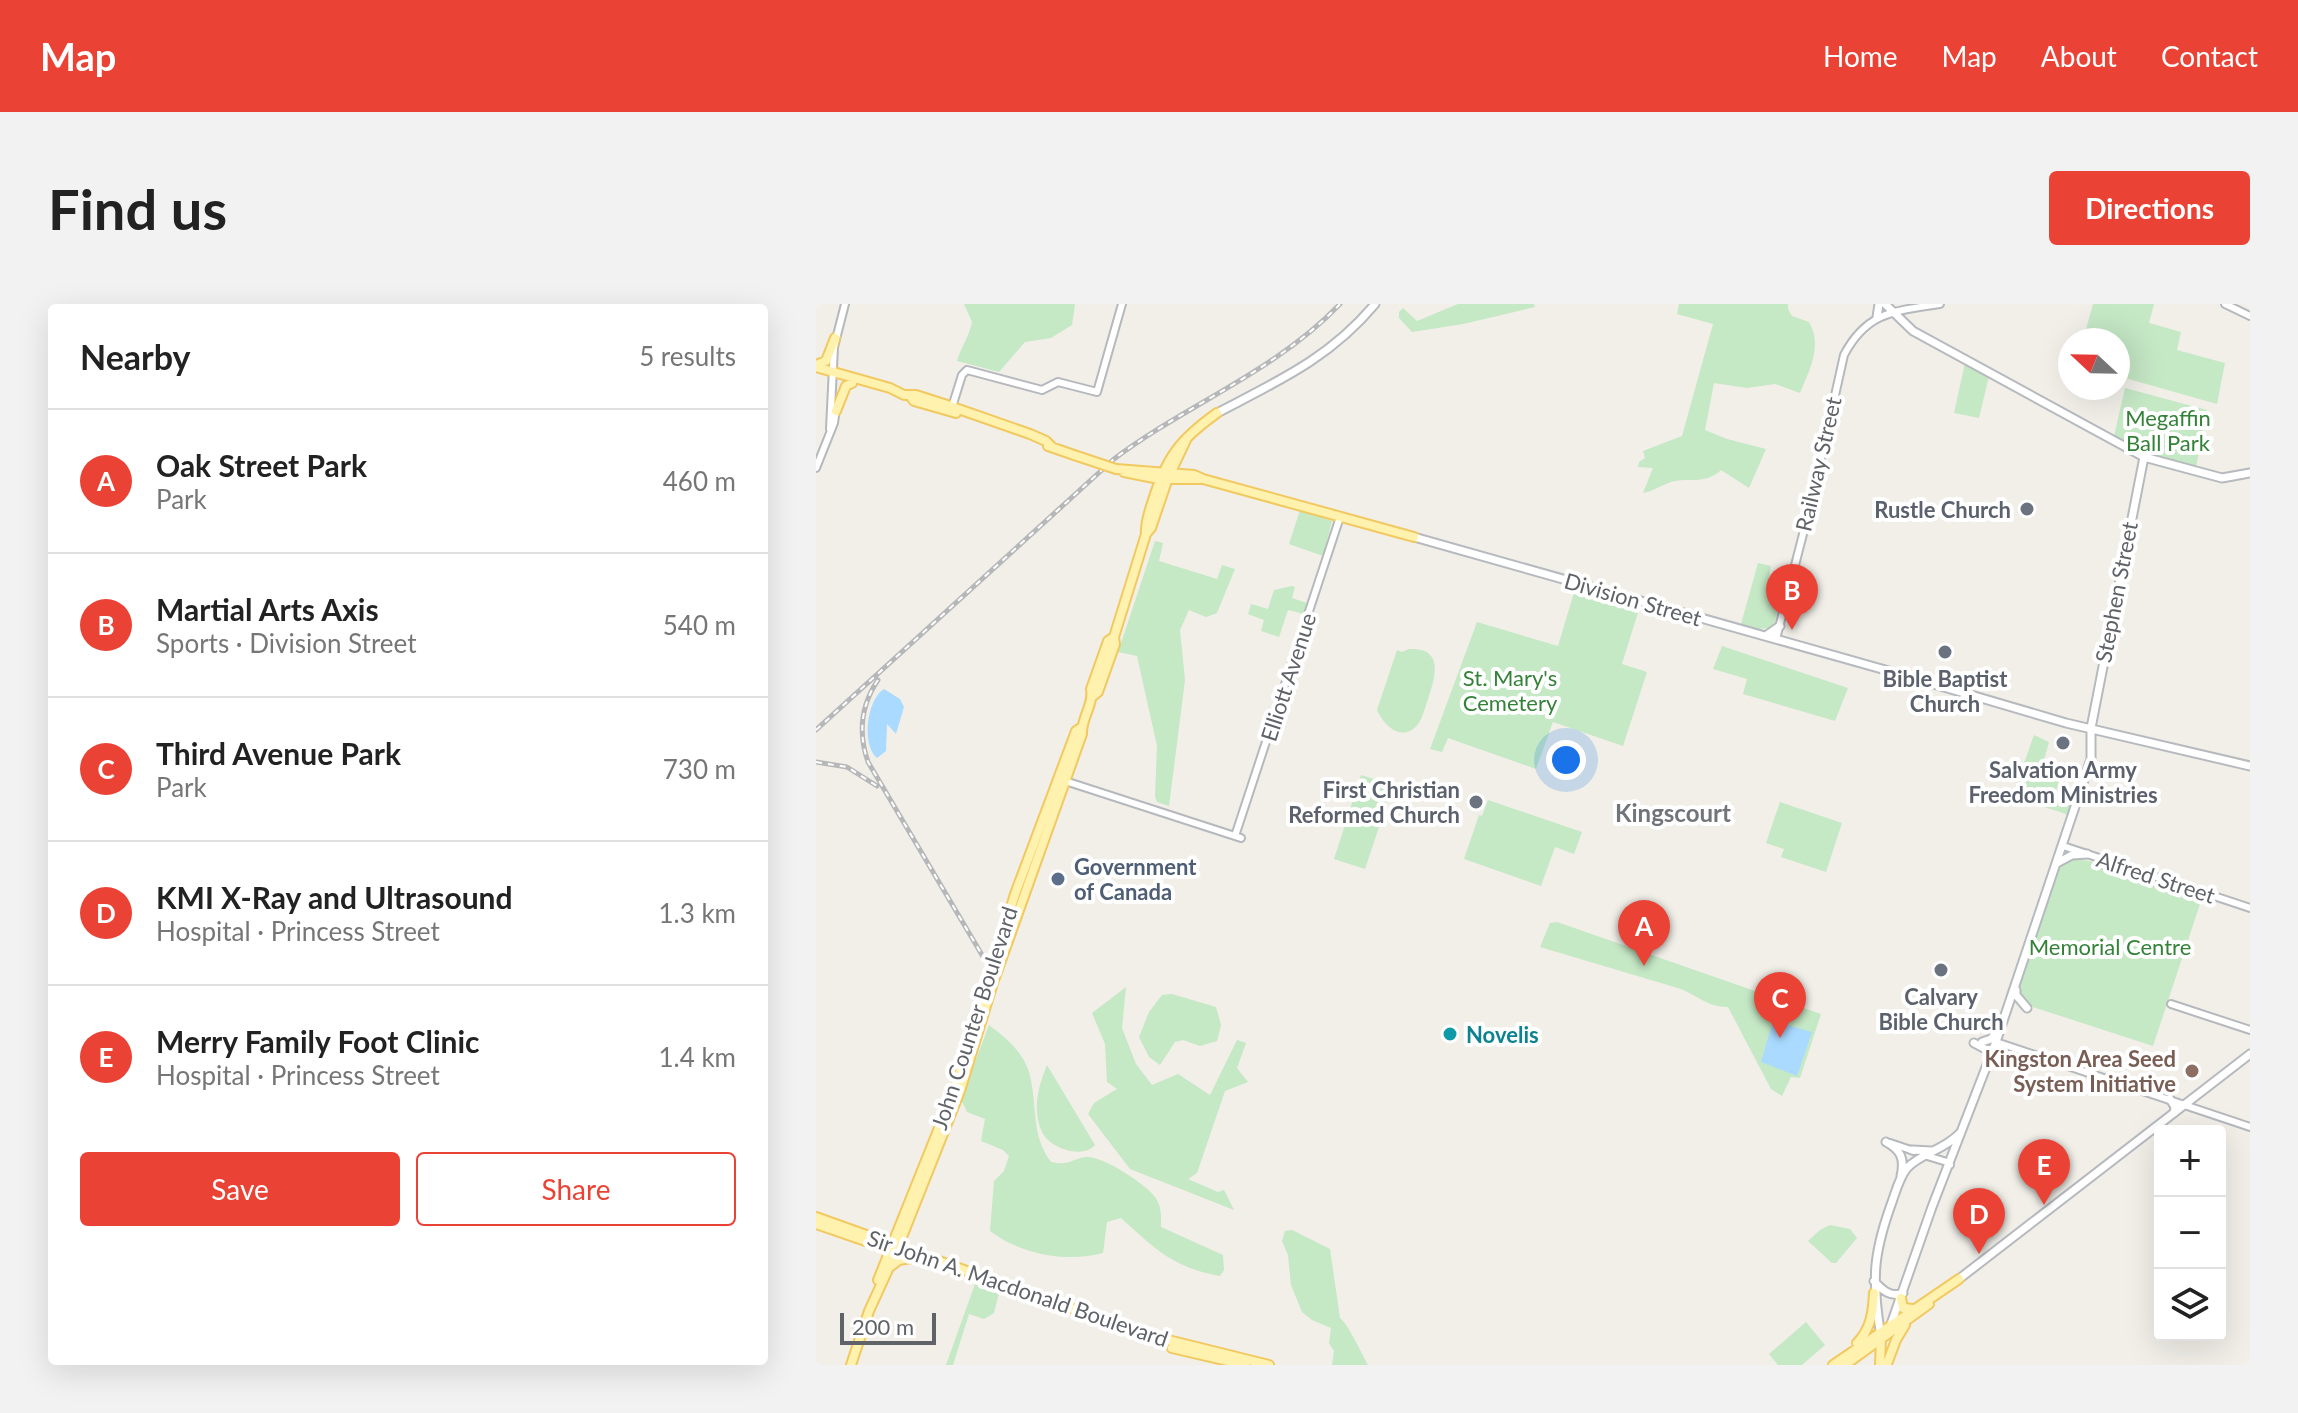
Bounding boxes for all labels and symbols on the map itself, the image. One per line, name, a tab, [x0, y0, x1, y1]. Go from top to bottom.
north arrow	[2058, 328, 2130, 400]
street label: Railway Street	[1789, 394, 1847, 534]
park label: Megaffin Ball Park	[2125, 404, 2211, 456]
place label: Rustle Church	[1874, 496, 2011, 523]
marker: Rustle Church	[2018, 500, 2036, 518]
street label: Stephen Street	[2089, 519, 2143, 665]
pin: B	[1766, 564, 1818, 630]
street label: Division Street	[1561, 567, 1705, 632]
street label: Elliott Avenue	[1255, 609, 1321, 745]
marker: Bible Baptist Church	[1936, 643, 1954, 661]
park label: St. Mary's Cemetery	[1463, 664, 1558, 716]
place label: Bible Baptist Church	[1883, 665, 2008, 717]
marker: Salvation Army Freedom Ministries	[2054, 734, 2072, 752]
your location	[1546, 740, 1586, 780]
place label: Salvation Army Freedom Ministries	[1968, 756, 2158, 808]
place label: First Christian Reformed Church	[1288, 776, 1460, 828]
marker: First Christian Reformed Church	[1467, 793, 1485, 811]
district label: Kingscourt	[1615, 798, 1731, 827]
street label: Alfred Street	[2093, 845, 2219, 909]
place label: Government of Canada	[1074, 853, 1197, 905]
marker: Government of Canada	[1049, 870, 1067, 888]
pin: A	[1618, 900, 1670, 966]
street label: John Counter Boulevard	[925, 903, 1023, 1133]
park label: Memorial Centre	[2029, 933, 2191, 960]
marker: Calvary Bible Church	[1932, 961, 1950, 979]
pin: C	[1754, 972, 1806, 1038]
place label: Calvary Bible Church	[1878, 983, 2004, 1035]
place label: Novelis	[1466, 1021, 1539, 1048]
marker: Novelis	[1441, 1025, 1459, 1043]
place label: Kingston Area Seed System Initiative	[1984, 1045, 2176, 1097]
marker: Kingston Area Seed System Initiative	[2183, 1062, 2201, 1080]
pin: E	[2018, 1139, 2070, 1205]
pin: D	[1953, 1188, 2005, 1254]
street label: Sir John A. Macdonald Boulevard	[864, 1224, 1172, 1352]
scale bar	[840, 1309, 936, 1345]

